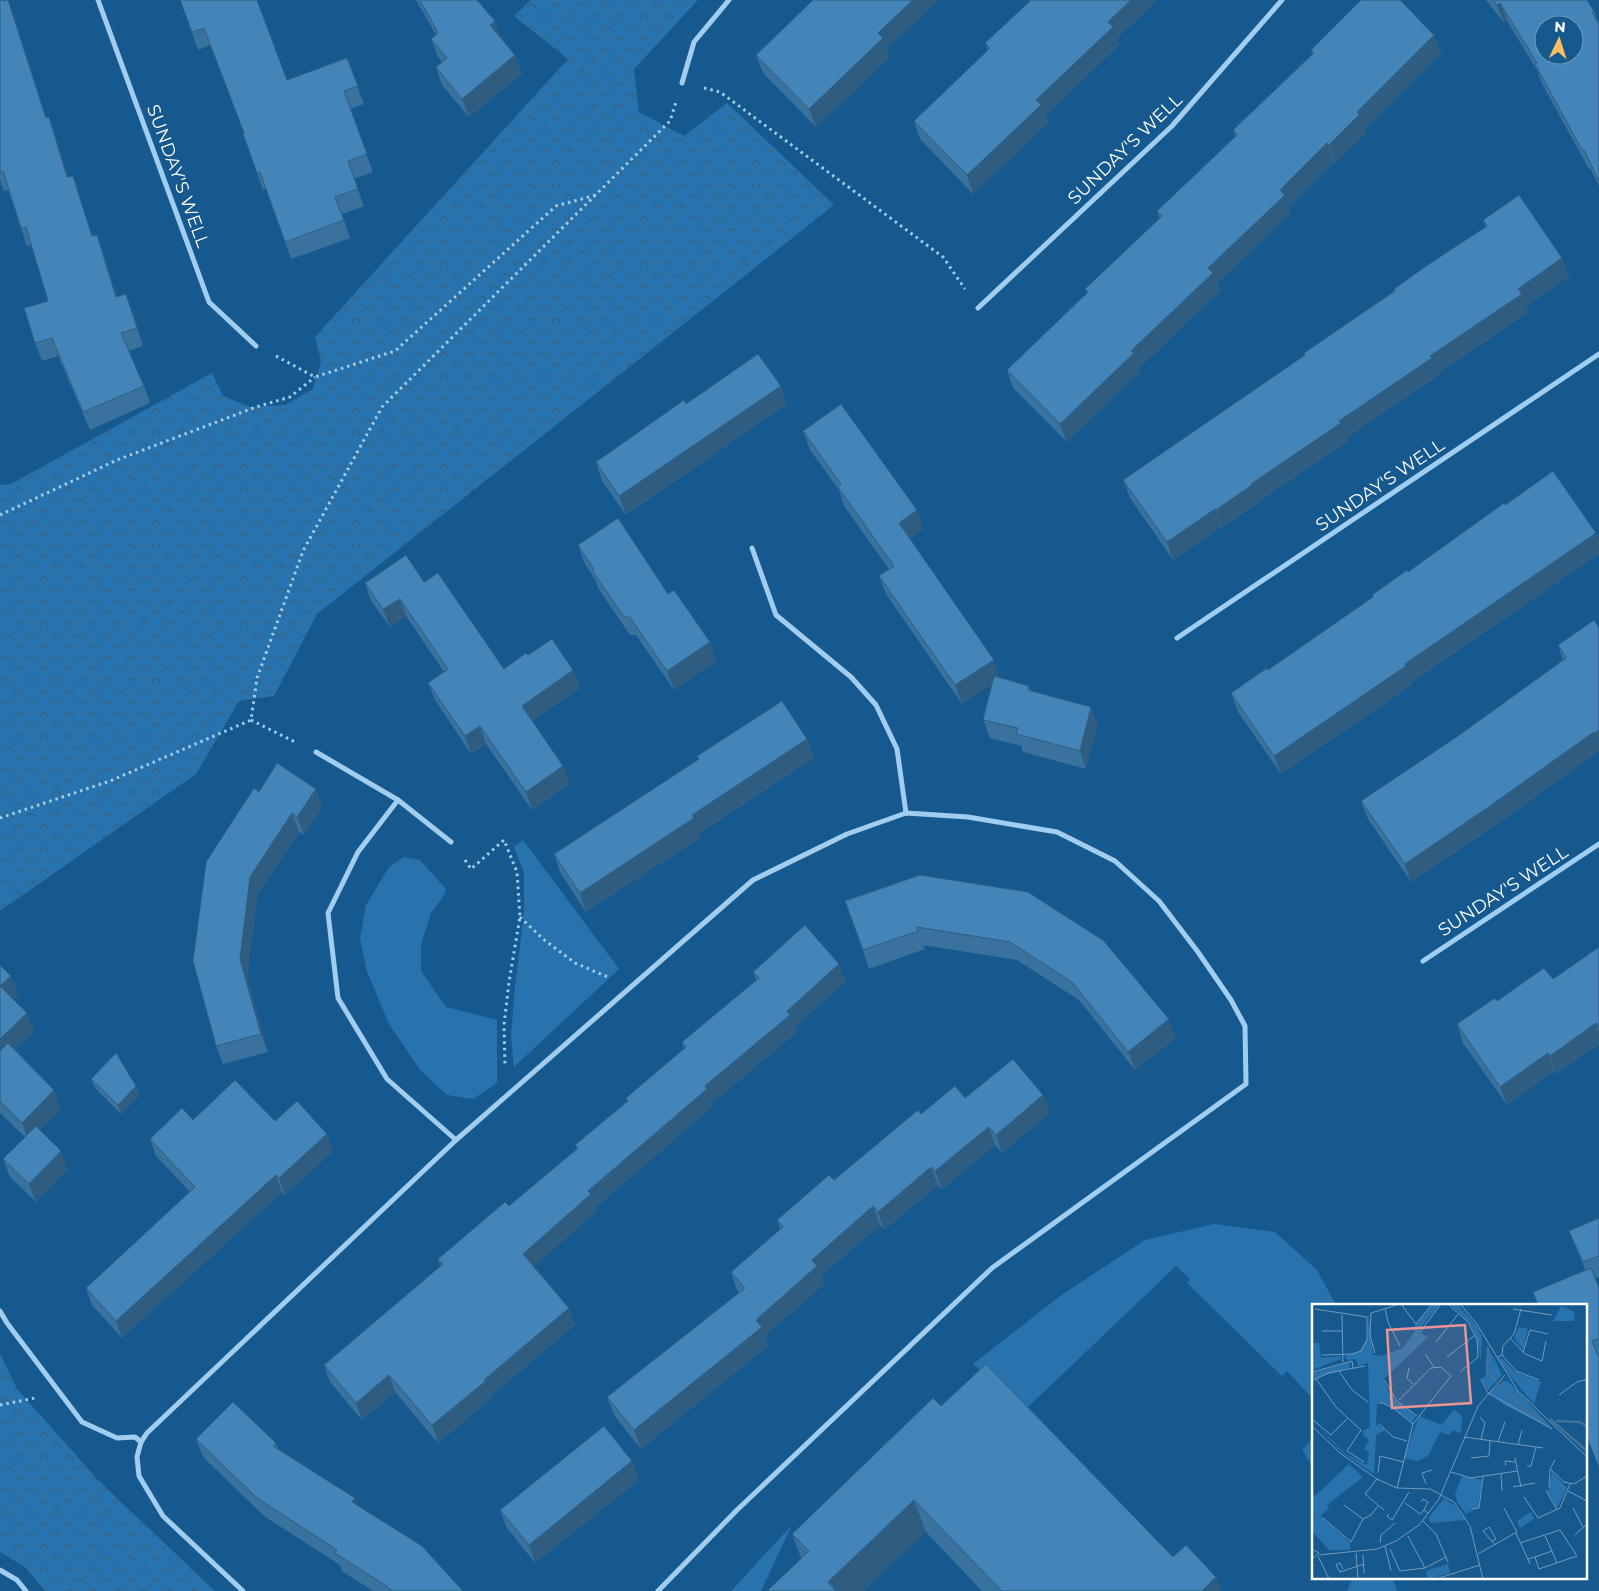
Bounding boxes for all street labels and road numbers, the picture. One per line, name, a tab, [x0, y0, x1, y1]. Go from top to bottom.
street label: SUNDAY'S WELL	[1063, 89, 1187, 209]
street label: SUNDAY'S WELL	[142, 102, 214, 251]
street label: SUNDAY'S WELL	[1311, 434, 1449, 536]
street label: SUNDAY'S WELL	[1434, 841, 1572, 941]

